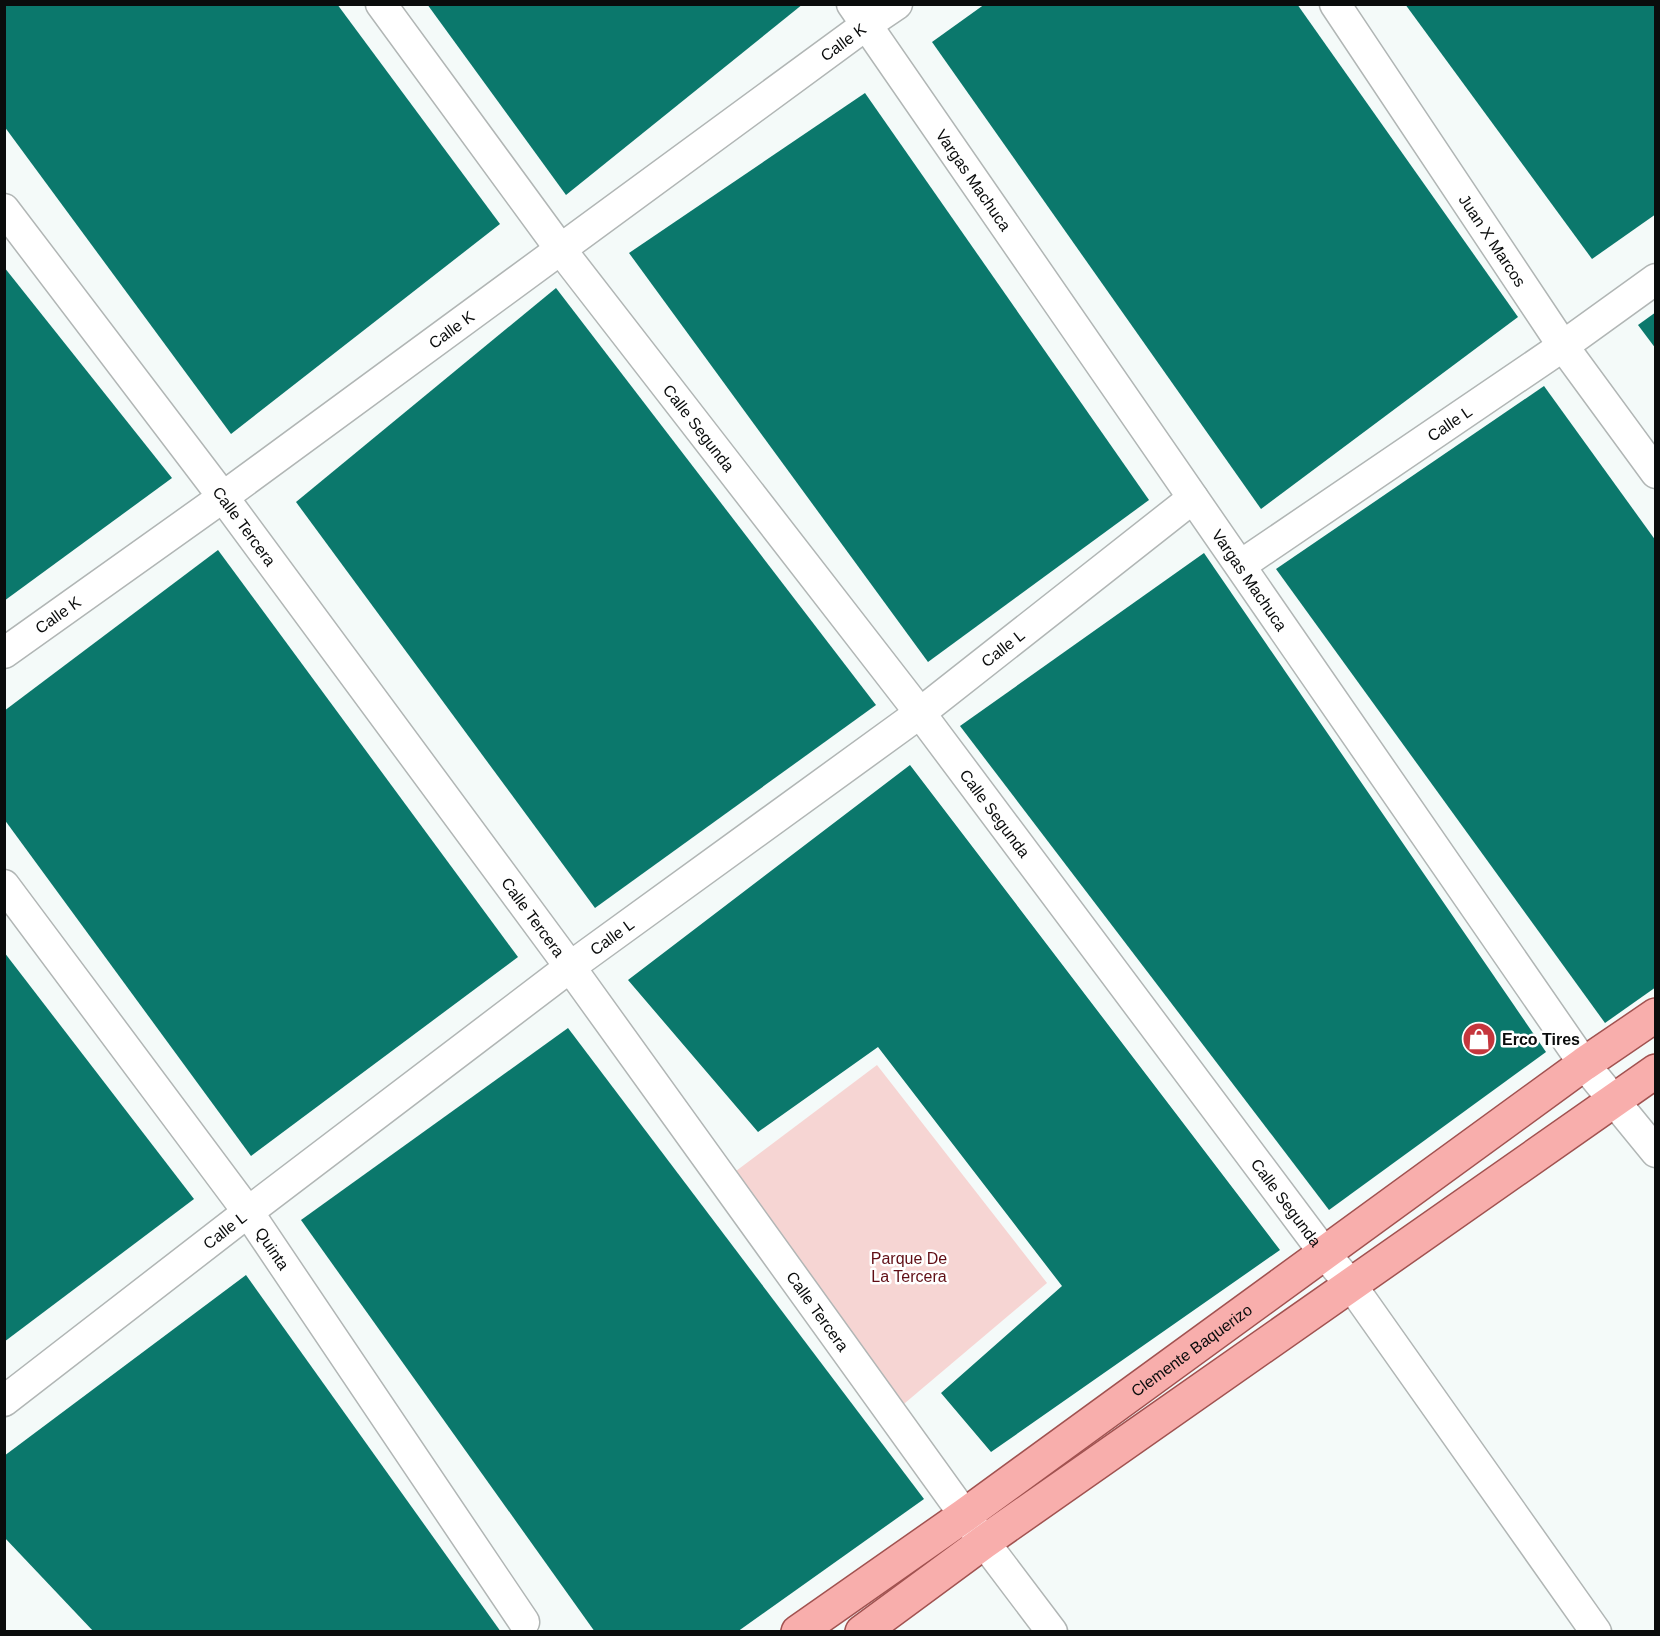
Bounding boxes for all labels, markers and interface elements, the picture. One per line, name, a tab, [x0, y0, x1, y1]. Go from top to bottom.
street label: Calle K	[817, 20, 869, 64]
street label: Vargas Machuca	[932, 127, 1014, 234]
street label: Juan X Marcos	[1455, 191, 1529, 290]
street label: Calle K	[426, 308, 478, 352]
street label: Calle Segunda	[660, 382, 738, 475]
street label: Calle L	[1424, 403, 1475, 445]
street label: Calle Tercera	[209, 484, 279, 569]
street label: Vargas Machuca	[1209, 527, 1290, 634]
street label: Calle K	[32, 593, 84, 637]
street label: Calle L	[978, 626, 1028, 670]
street label: Calle Segunda	[956, 766, 1033, 861]
street label: Calle Tercera	[498, 875, 568, 960]
street label: Calle L	[587, 915, 637, 959]
shop icon: Erco Tires	[1461, 1021, 1497, 1057]
place label: Erco Tires	[1502, 1031, 1580, 1048]
street label: Calle Segunda	[1248, 1156, 1324, 1250]
street label: Calle L	[200, 1209, 250, 1253]
street label: Quinta	[252, 1224, 292, 1273]
park label: Parque De La Tercera	[871, 1250, 947, 1285]
street label: Calle Tercera	[783, 1268, 852, 1355]
street label: Clemente Baquerizo	[1128, 1301, 1255, 1400]

